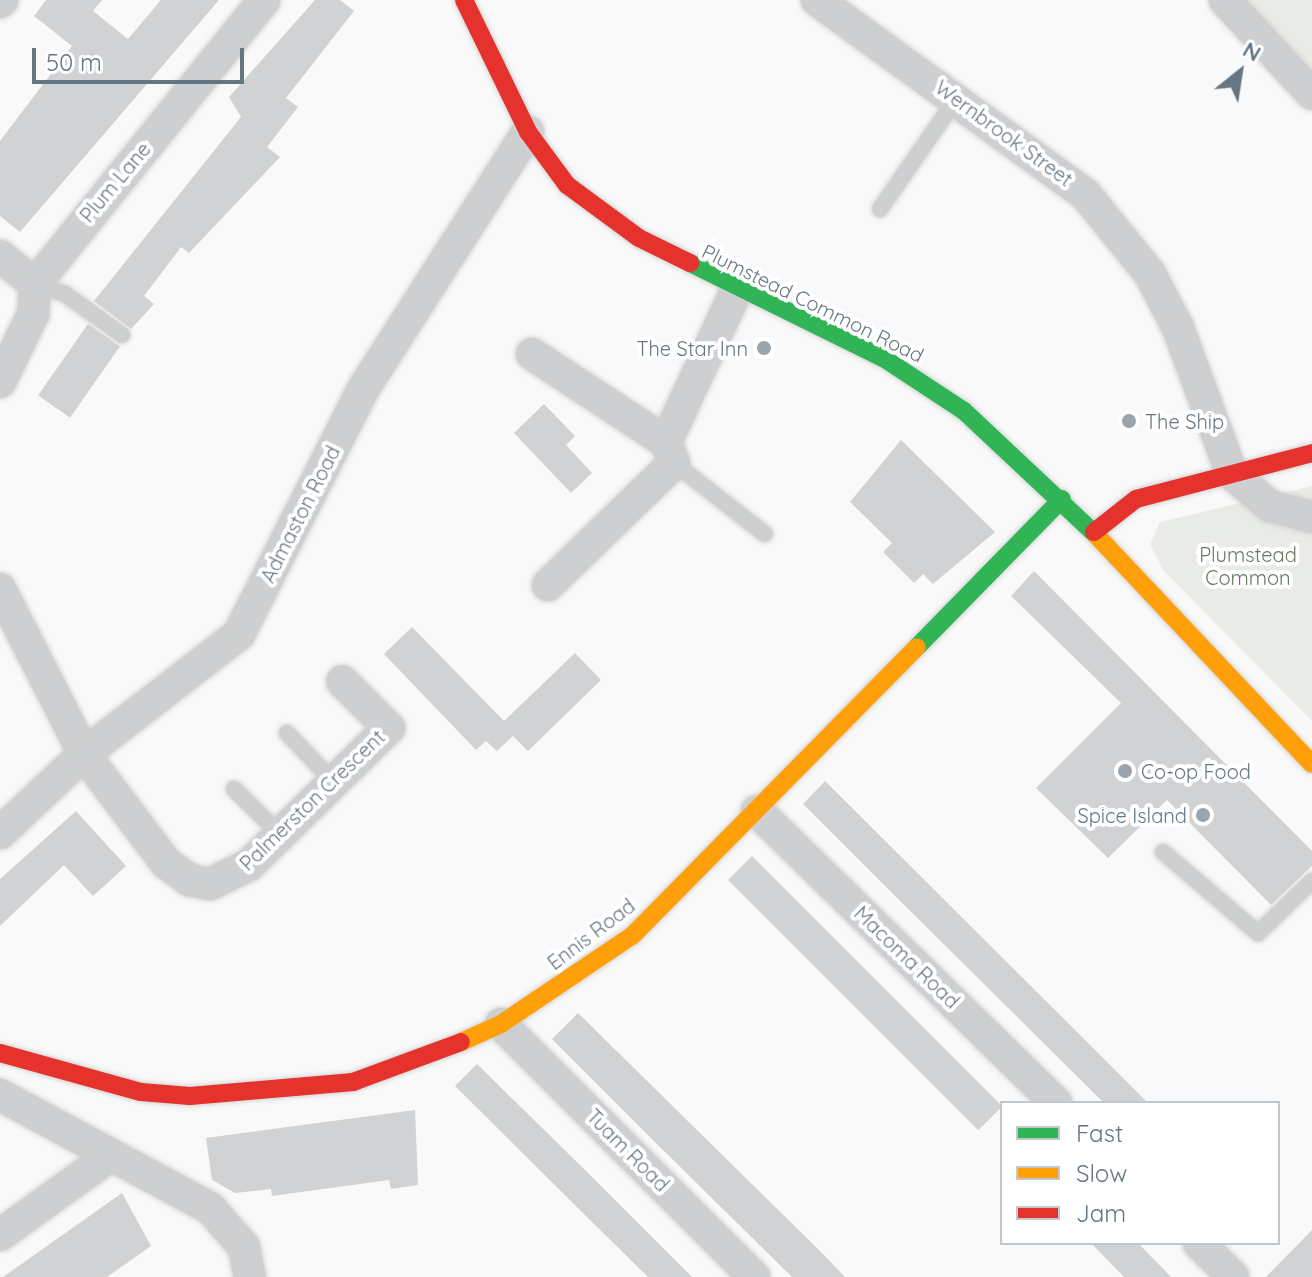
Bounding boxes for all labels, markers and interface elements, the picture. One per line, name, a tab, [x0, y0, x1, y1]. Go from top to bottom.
scale bar	[36, 32, 248, 82]
north arrow	[1200, 32, 1280, 112]
text: N	[1238, 35, 1266, 67]
text: 50 m	[46, 47, 102, 77]
street label: Wernbrook Street	[931, 75, 1077, 191]
street label: Plum Lane	[75, 137, 155, 227]
street label: Plumstead Common Road	[698, 239, 928, 367]
place label: The Star Inn	[636, 336, 748, 360]
marker: The Star Inn	[755, 339, 773, 357]
place label: The Ship	[1145, 409, 1224, 433]
marker: The Ship	[1120, 412, 1138, 430]
street label: Admaston Road	[255, 442, 345, 586]
park label: Plumstead Common	[1199, 542, 1297, 589]
street label: Palmerston Crescent	[235, 725, 389, 875]
place label: Co-op Food	[1141, 759, 1251, 783]
marker: Co-op Food	[1116, 762, 1134, 780]
place label: Spice Island	[1077, 803, 1187, 827]
marker: Spice Island	[1194, 806, 1212, 824]
street label: Ennis Road	[543, 893, 639, 975]
street label: Macoma Road	[850, 901, 964, 1013]
legend	[1000, 1101, 1280, 1245]
street label: Tuam Road	[582, 1104, 674, 1196]
text: Fast	[1076, 1118, 1123, 1148]
text: Slow	[1076, 1158, 1127, 1188]
text: Jam	[1076, 1198, 1126, 1228]

